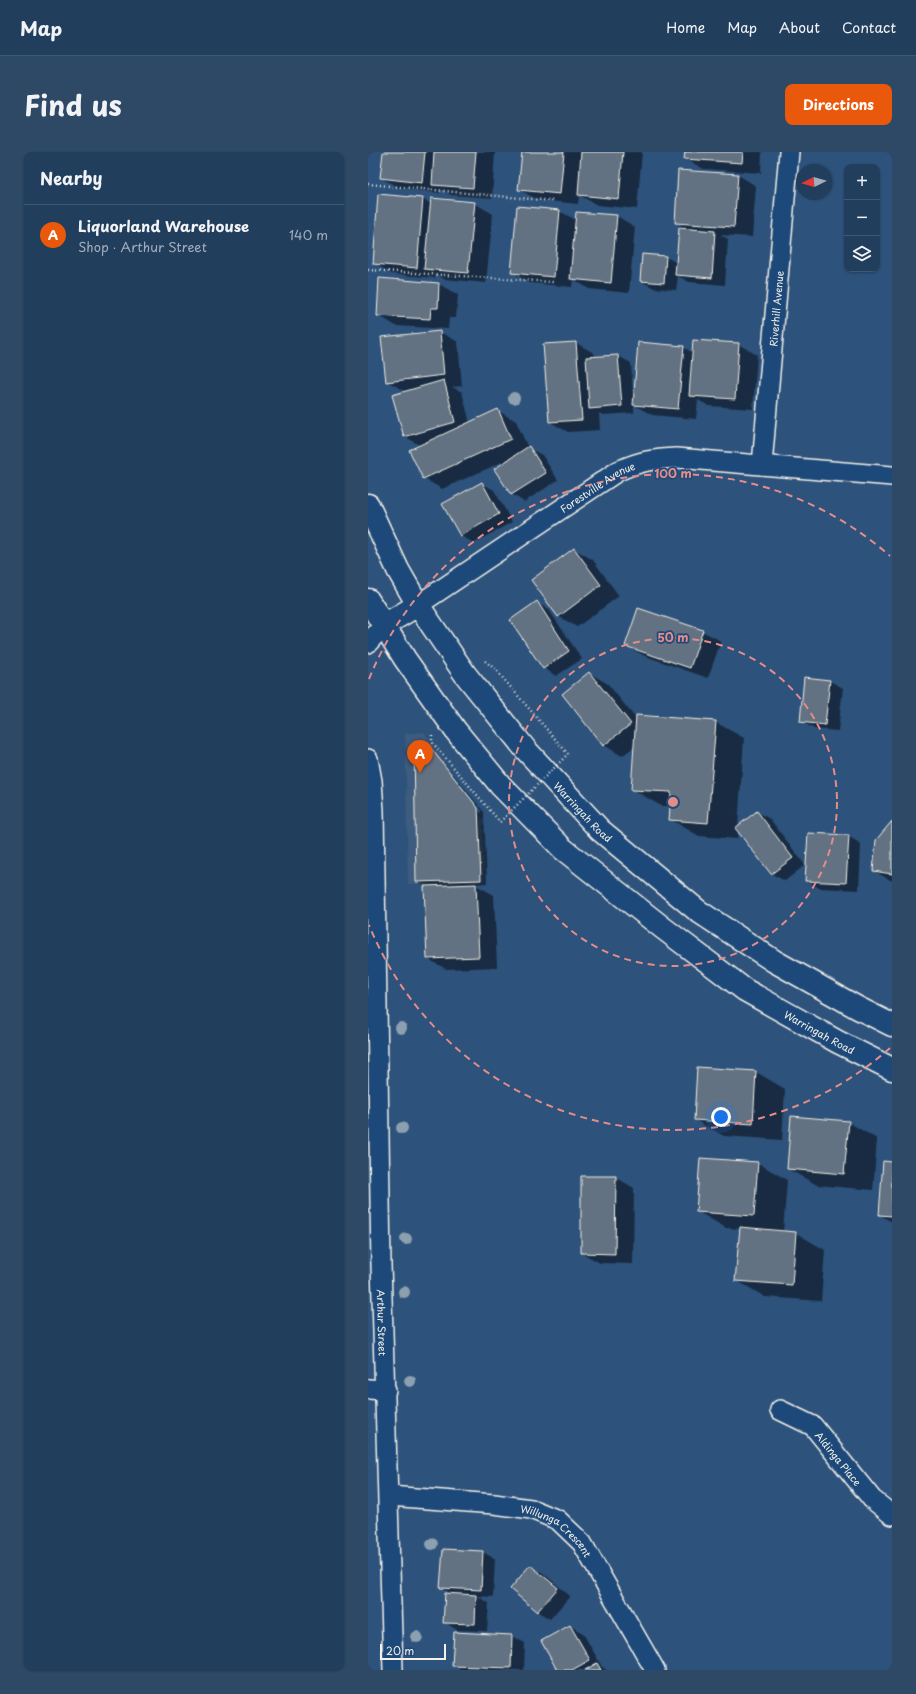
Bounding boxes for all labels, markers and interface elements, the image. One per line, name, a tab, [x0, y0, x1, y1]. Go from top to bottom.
text: Map	[20, 14, 62, 42]
text: Home	[666, 17, 705, 38]
text: Map	[727, 17, 757, 38]
text: About	[779, 17, 820, 38]
text: Contact	[842, 17, 896, 38]
text: Find us	[24, 83, 122, 126]
button: Directions	[785, 84, 892, 125]
north arrow	[796, 164, 832, 200]
map controls	[844, 164, 880, 272]
button: +	[844, 164, 880, 200]
text: Nearby	[40, 165, 102, 191]
button: −	[844, 200, 880, 236]
text: Liquorland Warehouse	[78, 214, 249, 237]
text: A	[48, 225, 58, 244]
text: 140 m	[289, 225, 328, 244]
button: layers	[844, 236, 880, 272]
text: Shop · Arthur Street	[78, 237, 207, 256]
street label: Riverhill Avenue	[765, 269, 786, 347]
street label: Forestville Avenue	[557, 457, 637, 516]
text: 100 m	[654, 464, 692, 482]
text: 50 m	[657, 628, 689, 646]
pin: A	[407, 740, 433, 773]
street label: Warringah Road	[551, 778, 616, 845]
centre of rings	[666, 795, 680, 809]
street label: Warringah Road	[782, 1006, 858, 1057]
your location	[711, 1107, 731, 1127]
street label: Arthur Street	[374, 1289, 391, 1356]
street label: Aldinga Place	[812, 1428, 866, 1489]
street label: Willunga Crescent	[520, 1500, 596, 1559]
scale bar	[380, 1642, 446, 1661]
text: 20 m	[386, 1642, 414, 1659]

